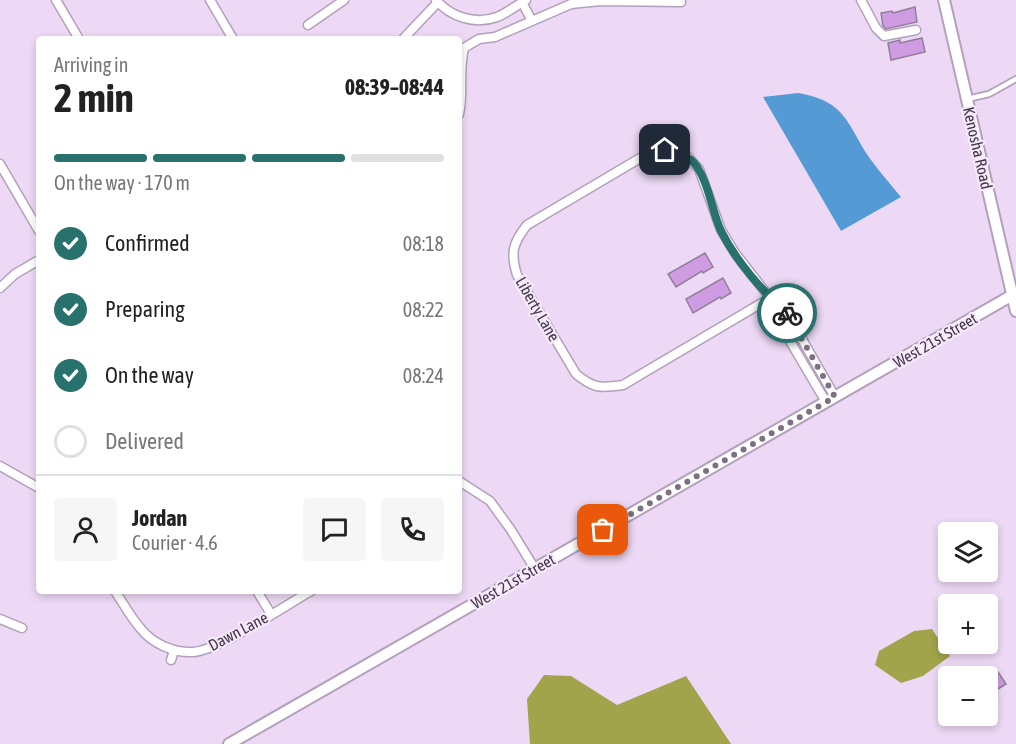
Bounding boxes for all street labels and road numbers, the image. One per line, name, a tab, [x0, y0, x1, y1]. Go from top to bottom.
street label: Kenosha Road	[960, 105, 996, 191]
street label: Liberty Lane	[512, 274, 564, 345]
street label: West 21st Street	[890, 309, 980, 371]
street label: West 21st Street	[468, 550, 558, 612]
street label: Dawn Lane	[205, 608, 271, 654]

